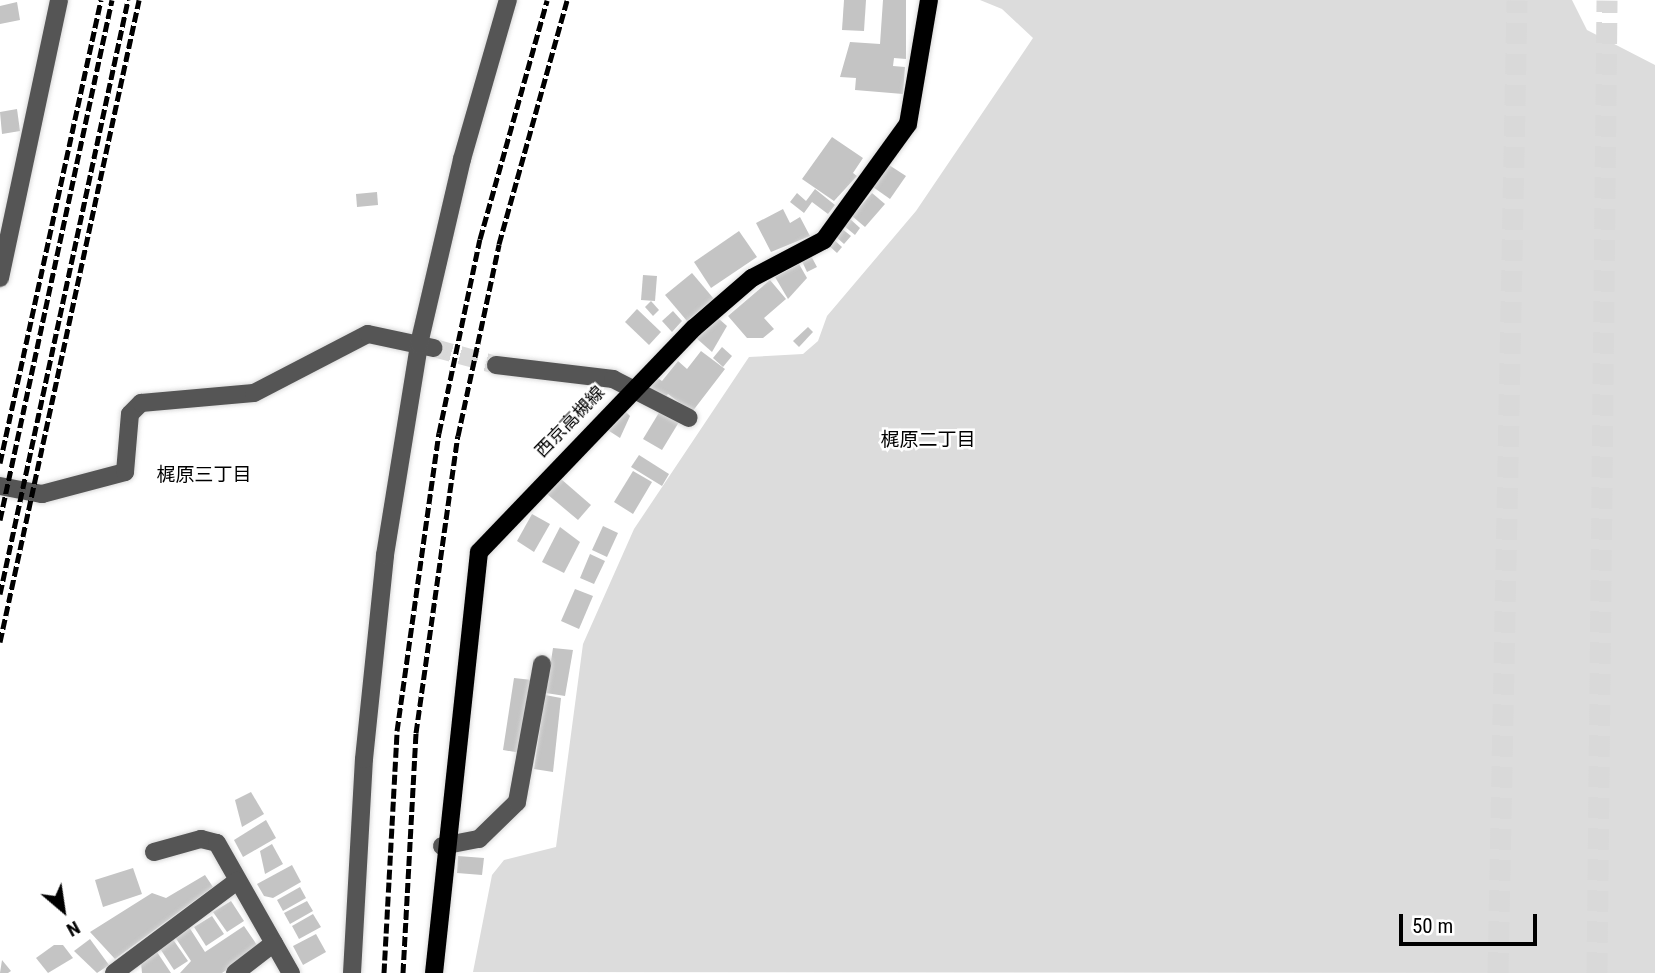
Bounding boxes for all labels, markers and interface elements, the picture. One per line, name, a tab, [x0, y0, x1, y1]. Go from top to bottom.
street label: 西京高槻線	[531, 382, 609, 462]
district label: 梶原二丁目	[881, 429, 975, 451]
district label: 梶原三丁目	[157, 464, 251, 486]
north arrow	[28, 875, 98, 945]
scale bar	[1403, 900, 1541, 944]
text: 50 m	[1412, 914, 1453, 938]
text: N	[63, 916, 84, 942]

